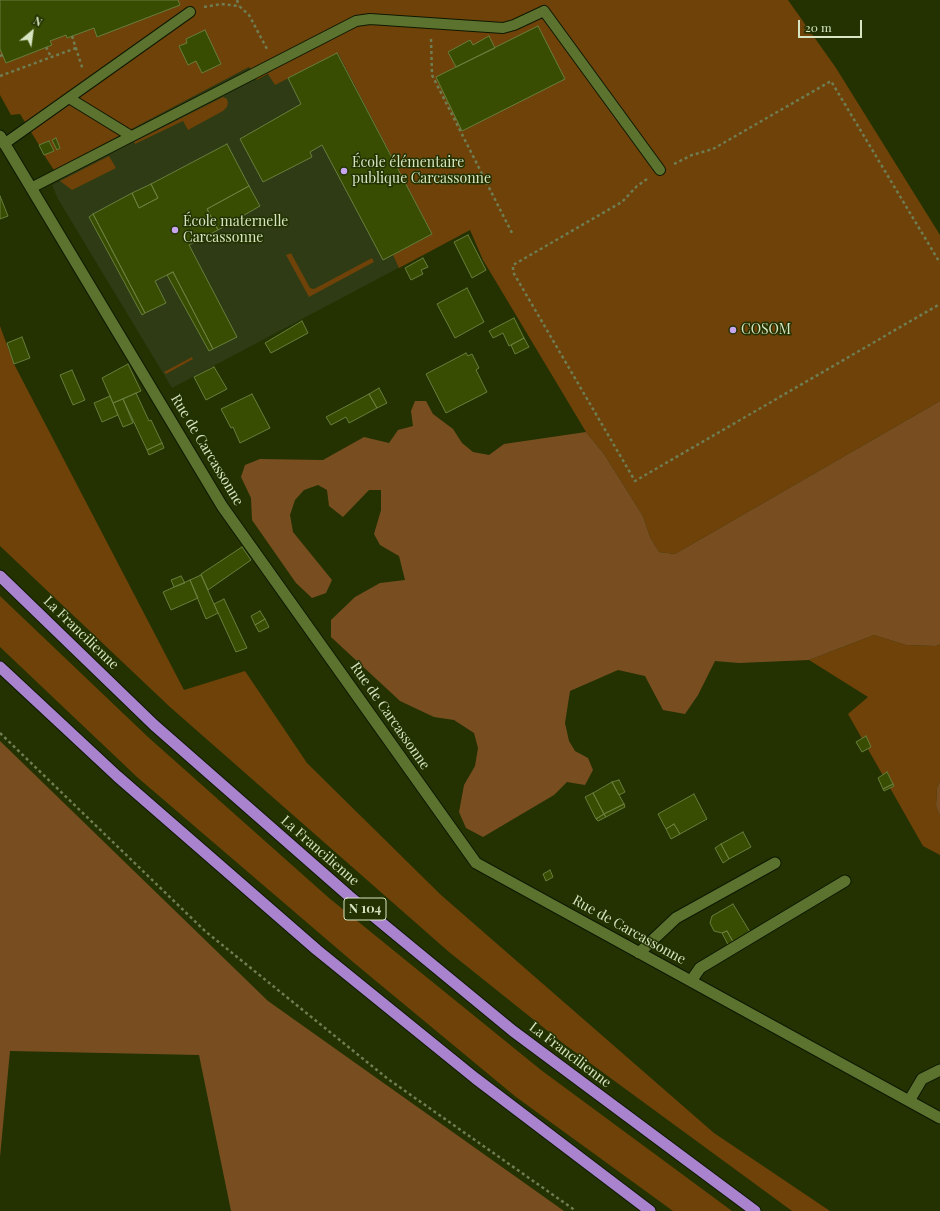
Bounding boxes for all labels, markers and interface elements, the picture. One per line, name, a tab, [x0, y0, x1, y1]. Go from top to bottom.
north arrow	[12, 12, 52, 52]
scale bar	[800, 12, 864, 38]
text: N	[31, 13, 45, 30]
text: 20 m	[805, 19, 832, 35]
place label: École élémentaire publique Carcassonne	[352, 155, 491, 188]
marker: École élémentaire publique Carcassonne	[339, 166, 349, 176]
place label: École maternelle Carcassonne	[183, 214, 288, 246]
marker: École maternelle Carcassonne	[170, 225, 180, 235]
place label: COSOM	[741, 322, 791, 338]
marker: COSOM	[728, 325, 738, 335]
street label: Rue de Carcassonne	[167, 391, 247, 509]
street label: La Francilienne	[40, 593, 122, 673]
street label: Rue de Carcassonne	[347, 659, 433, 773]
street label: La Francilienne	[277, 812, 363, 890]
street label: Rue de Carcassonne	[569, 892, 689, 968]
road number: N 104	[344, 898, 386, 920]
street label: La Francilienne	[526, 1019, 614, 1091]

